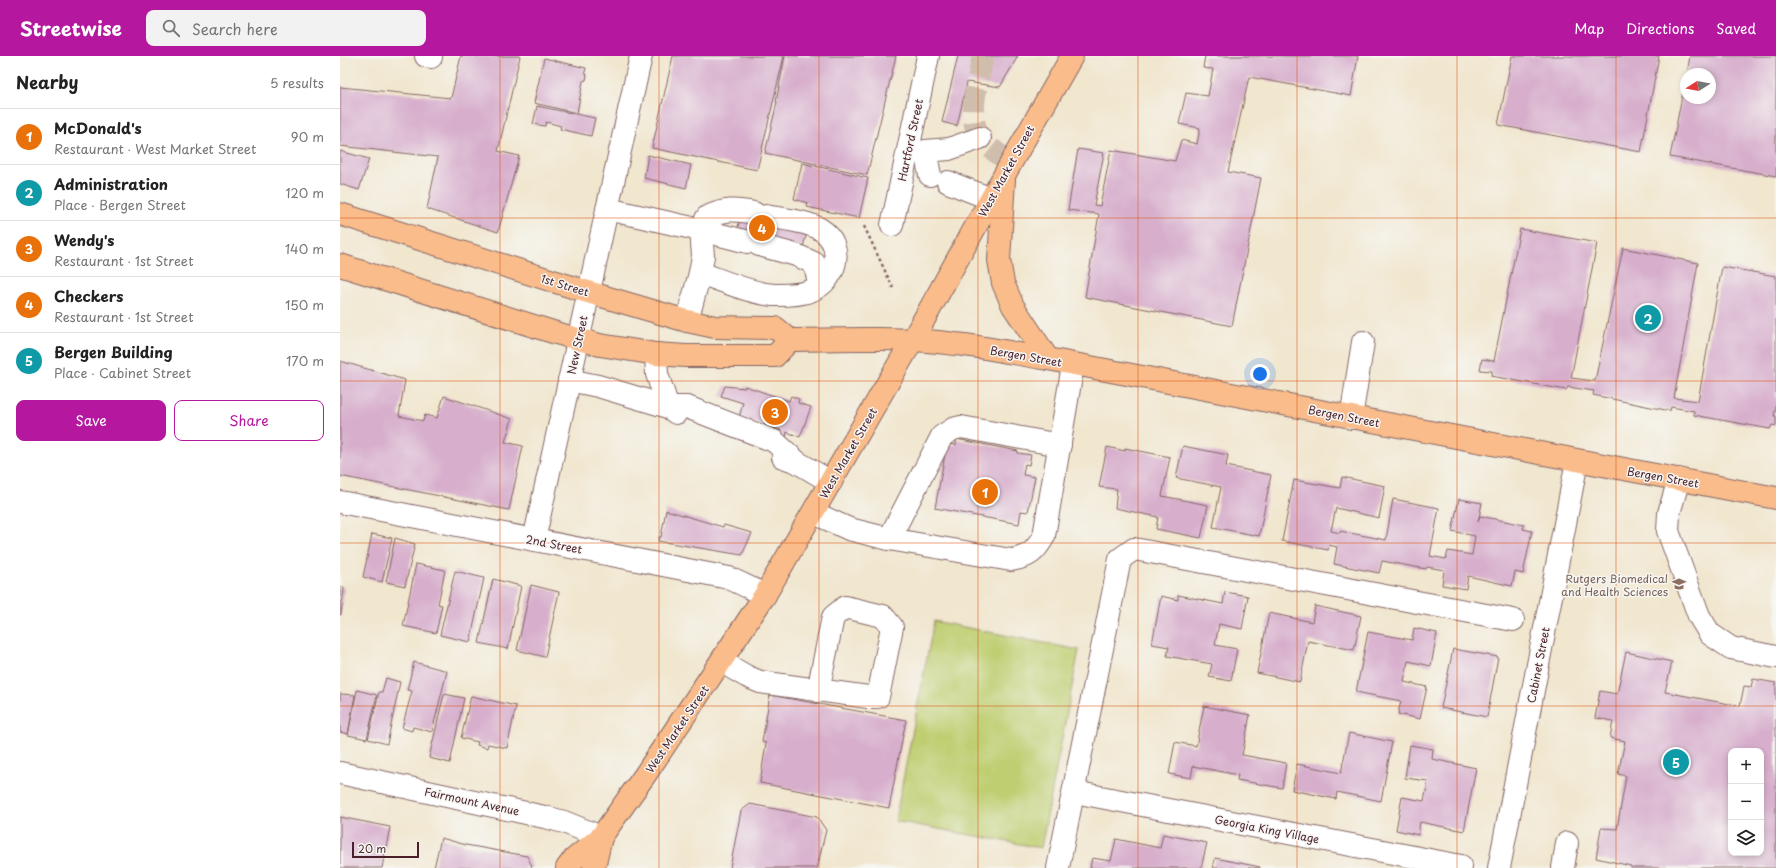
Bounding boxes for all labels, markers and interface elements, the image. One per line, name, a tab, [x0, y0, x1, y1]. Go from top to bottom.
search box	[146, 10, 426, 46]
text: Streetwise	[20, 14, 122, 42]
icon: search	[160, 17, 182, 39]
text: Search here	[192, 17, 278, 40]
text: Map	[1574, 18, 1604, 39]
text: Directions	[1626, 18, 1694, 39]
text: Saved	[1716, 18, 1756, 39]
north arrow	[1680, 68, 1716, 104]
text: Nearby	[16, 69, 78, 95]
text: 5 results	[270, 73, 324, 92]
street label: Hartford Street	[893, 97, 927, 183]
text: McDonald's	[54, 116, 142, 139]
street label: West Market Street	[974, 122, 1039, 220]
text: 1	[26, 127, 32, 146]
text: 90 m	[291, 127, 324, 146]
text: Restaurant · West Market Street	[54, 139, 256, 158]
text: Administration	[54, 172, 168, 195]
text: 2	[24, 183, 34, 202]
text: 120 m	[285, 183, 324, 202]
text: Place · Bergen Street	[54, 195, 186, 214]
pin: 4	[749, 213, 775, 243]
text: Wendy's	[54, 228, 114, 251]
text: 3	[25, 239, 33, 258]
text: 140 m	[285, 239, 324, 258]
text: Restaurant · 1st Street	[54, 251, 193, 270]
street label: 1st Street	[539, 270, 592, 301]
text: Checkers	[54, 284, 123, 307]
text: 4	[25, 295, 33, 314]
text: 150 m	[285, 295, 324, 314]
pin: 2	[1635, 303, 1661, 333]
text: Restaurant · 1st Street	[54, 307, 193, 326]
street label: New Street	[562, 313, 592, 376]
text: Bergen Building	[54, 340, 173, 363]
street label: Bergen Street	[989, 341, 1064, 371]
text: 5	[25, 351, 33, 370]
text: 170 m	[286, 351, 324, 370]
text: Place · Cabinet Street	[54, 363, 191, 382]
your location	[1250, 364, 1270, 384]
pin: 3	[762, 397, 788, 427]
button: Save	[16, 400, 166, 441]
button: Share	[174, 400, 324, 441]
street label: Bergen Street	[1307, 401, 1382, 431]
street label: West Market Street	[815, 404, 881, 502]
street label: Bergen Street	[1626, 462, 1701, 492]
pin: 1	[972, 477, 998, 507]
street label: 2nd Street	[524, 530, 584, 558]
place label: Rutgers Biomedical and Health Sciences	[1561, 570, 1668, 600]
school or university icon: Rutgers Biomedical and Health Sciences	[1671, 576, 1687, 592]
street label: Cabinet Street	[1522, 625, 1554, 705]
street label: West Market Street	[641, 681, 713, 776]
pin: 5	[1663, 747, 1689, 777]
map controls	[1728, 748, 1764, 856]
button: +	[1728, 748, 1764, 784]
street label: Fairmount Avenue	[423, 783, 521, 819]
button: −	[1728, 784, 1764, 820]
street label: Georgia King Village	[1213, 811, 1321, 848]
button: layers	[1728, 820, 1764, 856]
scale bar	[352, 840, 419, 859]
text: 20 m	[358, 840, 386, 857]

